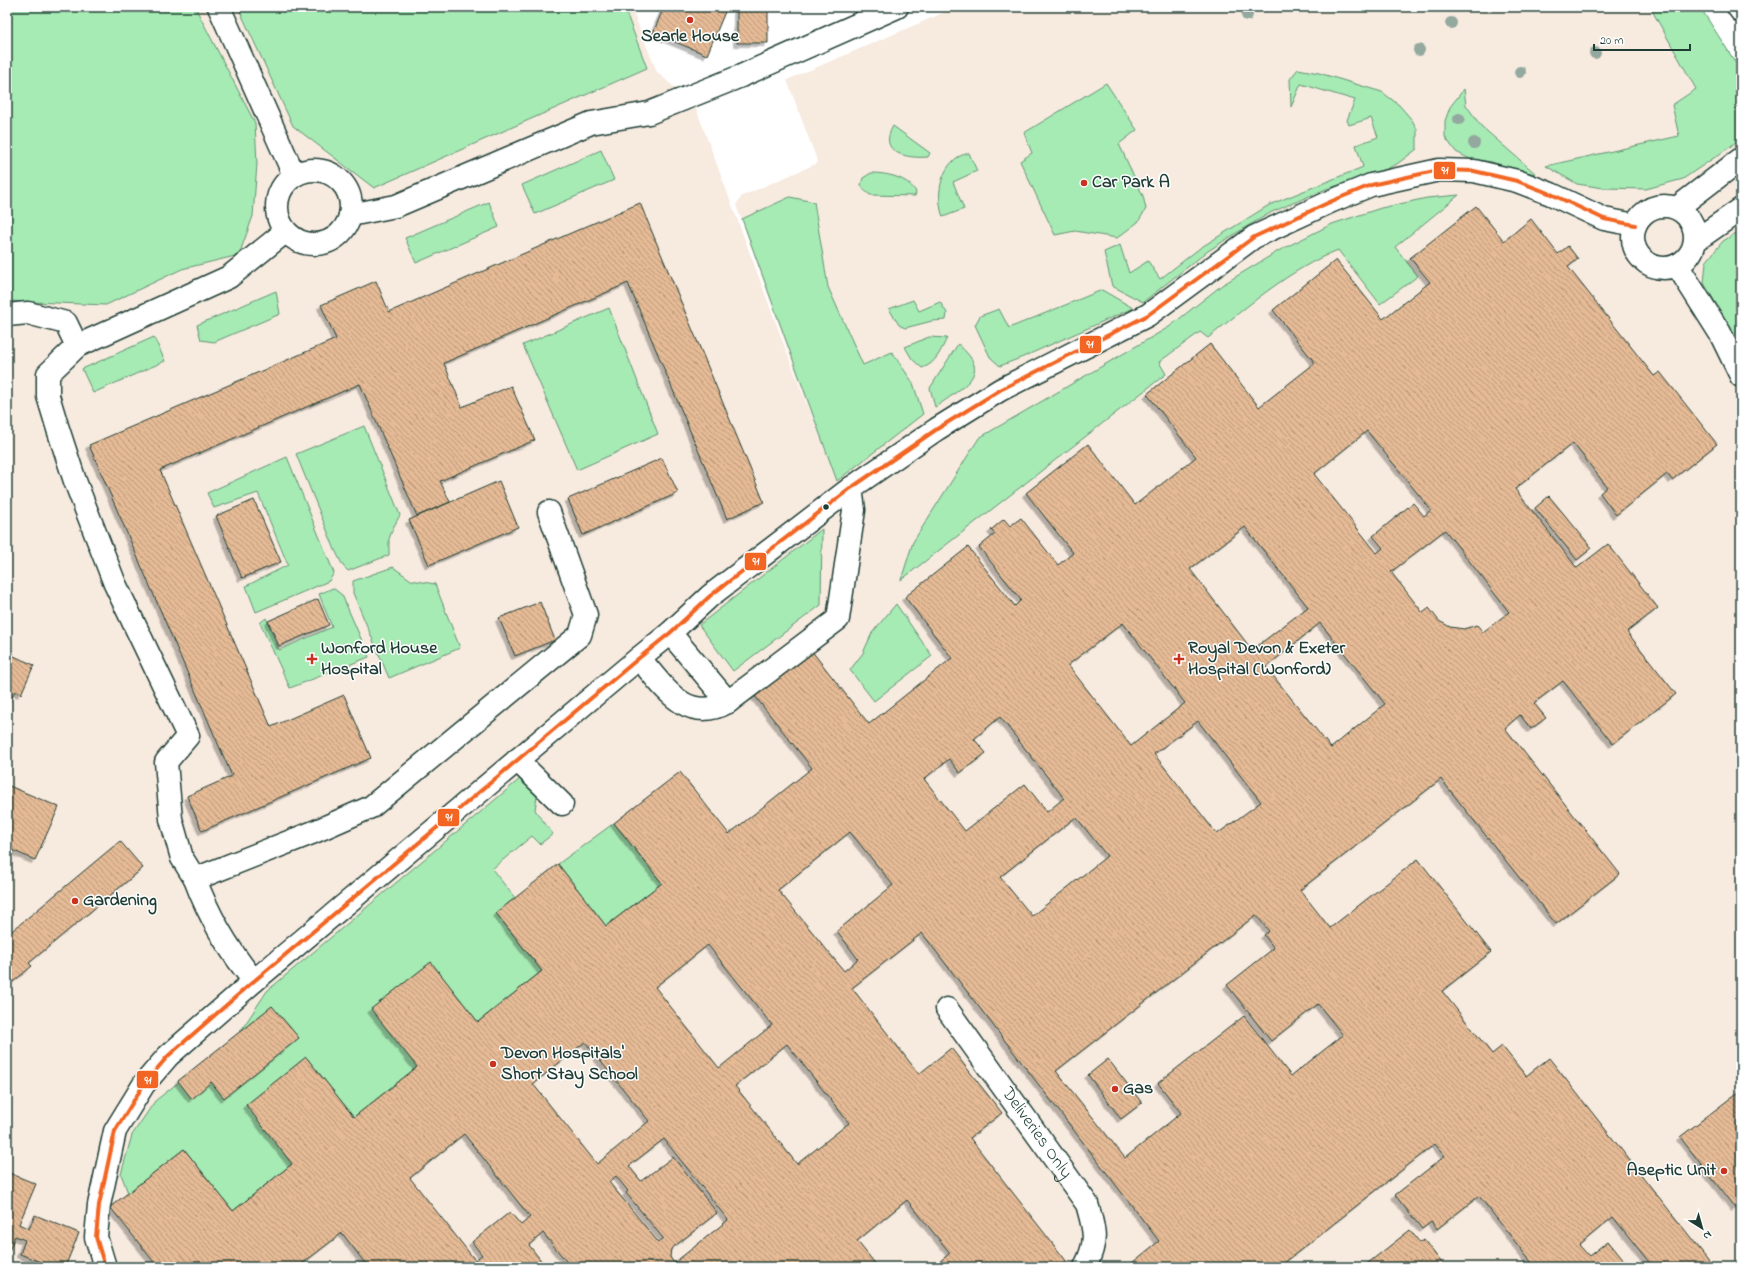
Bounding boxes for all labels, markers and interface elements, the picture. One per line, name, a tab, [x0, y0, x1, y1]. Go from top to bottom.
marker: Searle House	[685, 15, 695, 25]
place label: Searle House	[641, 24, 740, 50]
scale bar	[1594, 26, 1690, 52]
text: 20 m	[1600, 32, 1623, 50]
line badge: 91	[1433, 161, 1456, 180]
text: 91	[1441, 163, 1449, 179]
place label: Car Park A	[1092, 170, 1170, 196]
marker: Car Park A	[1079, 178, 1089, 188]
line badge: 91	[1079, 335, 1102, 354]
text: 91	[1086, 337, 1094, 353]
unlabelled marker	[821, 502, 831, 512]
line badge: 91	[744, 552, 767, 571]
text: 91	[752, 554, 760, 570]
place label: Wonford House Hospital	[321, 636, 438, 683]
place label: Royal Devon & Exeter Hospital (Wonford)	[1188, 636, 1345, 683]
marker: Wonford House Hospital	[306, 653, 318, 665]
marker: Royal Devon & Exeter Hospital (Wonford)	[1173, 653, 1185, 665]
line badge: 91	[437, 808, 460, 827]
text: 91	[445, 810, 453, 826]
place label: Gardening	[83, 888, 157, 915]
marker: Gardening	[70, 896, 80, 906]
place label: Devon Hospitals' Short Stay School	[500, 1041, 638, 1089]
marker: Devon Hospitals' Short Stay School	[488, 1059, 498, 1069]
line badge: 91	[136, 1070, 159, 1089]
text: 91	[144, 1073, 152, 1089]
place label: Gas	[1123, 1076, 1153, 1102]
street label: Deliveries Only	[994, 1081, 1078, 1185]
marker: Gas	[1110, 1084, 1120, 1094]
place label: Aseptic Unit	[1627, 1158, 1717, 1184]
marker: Aseptic Unit	[1719, 1166, 1729, 1176]
north arrow	[1682, 1208, 1722, 1248]
text: N	[1700, 1227, 1715, 1244]

